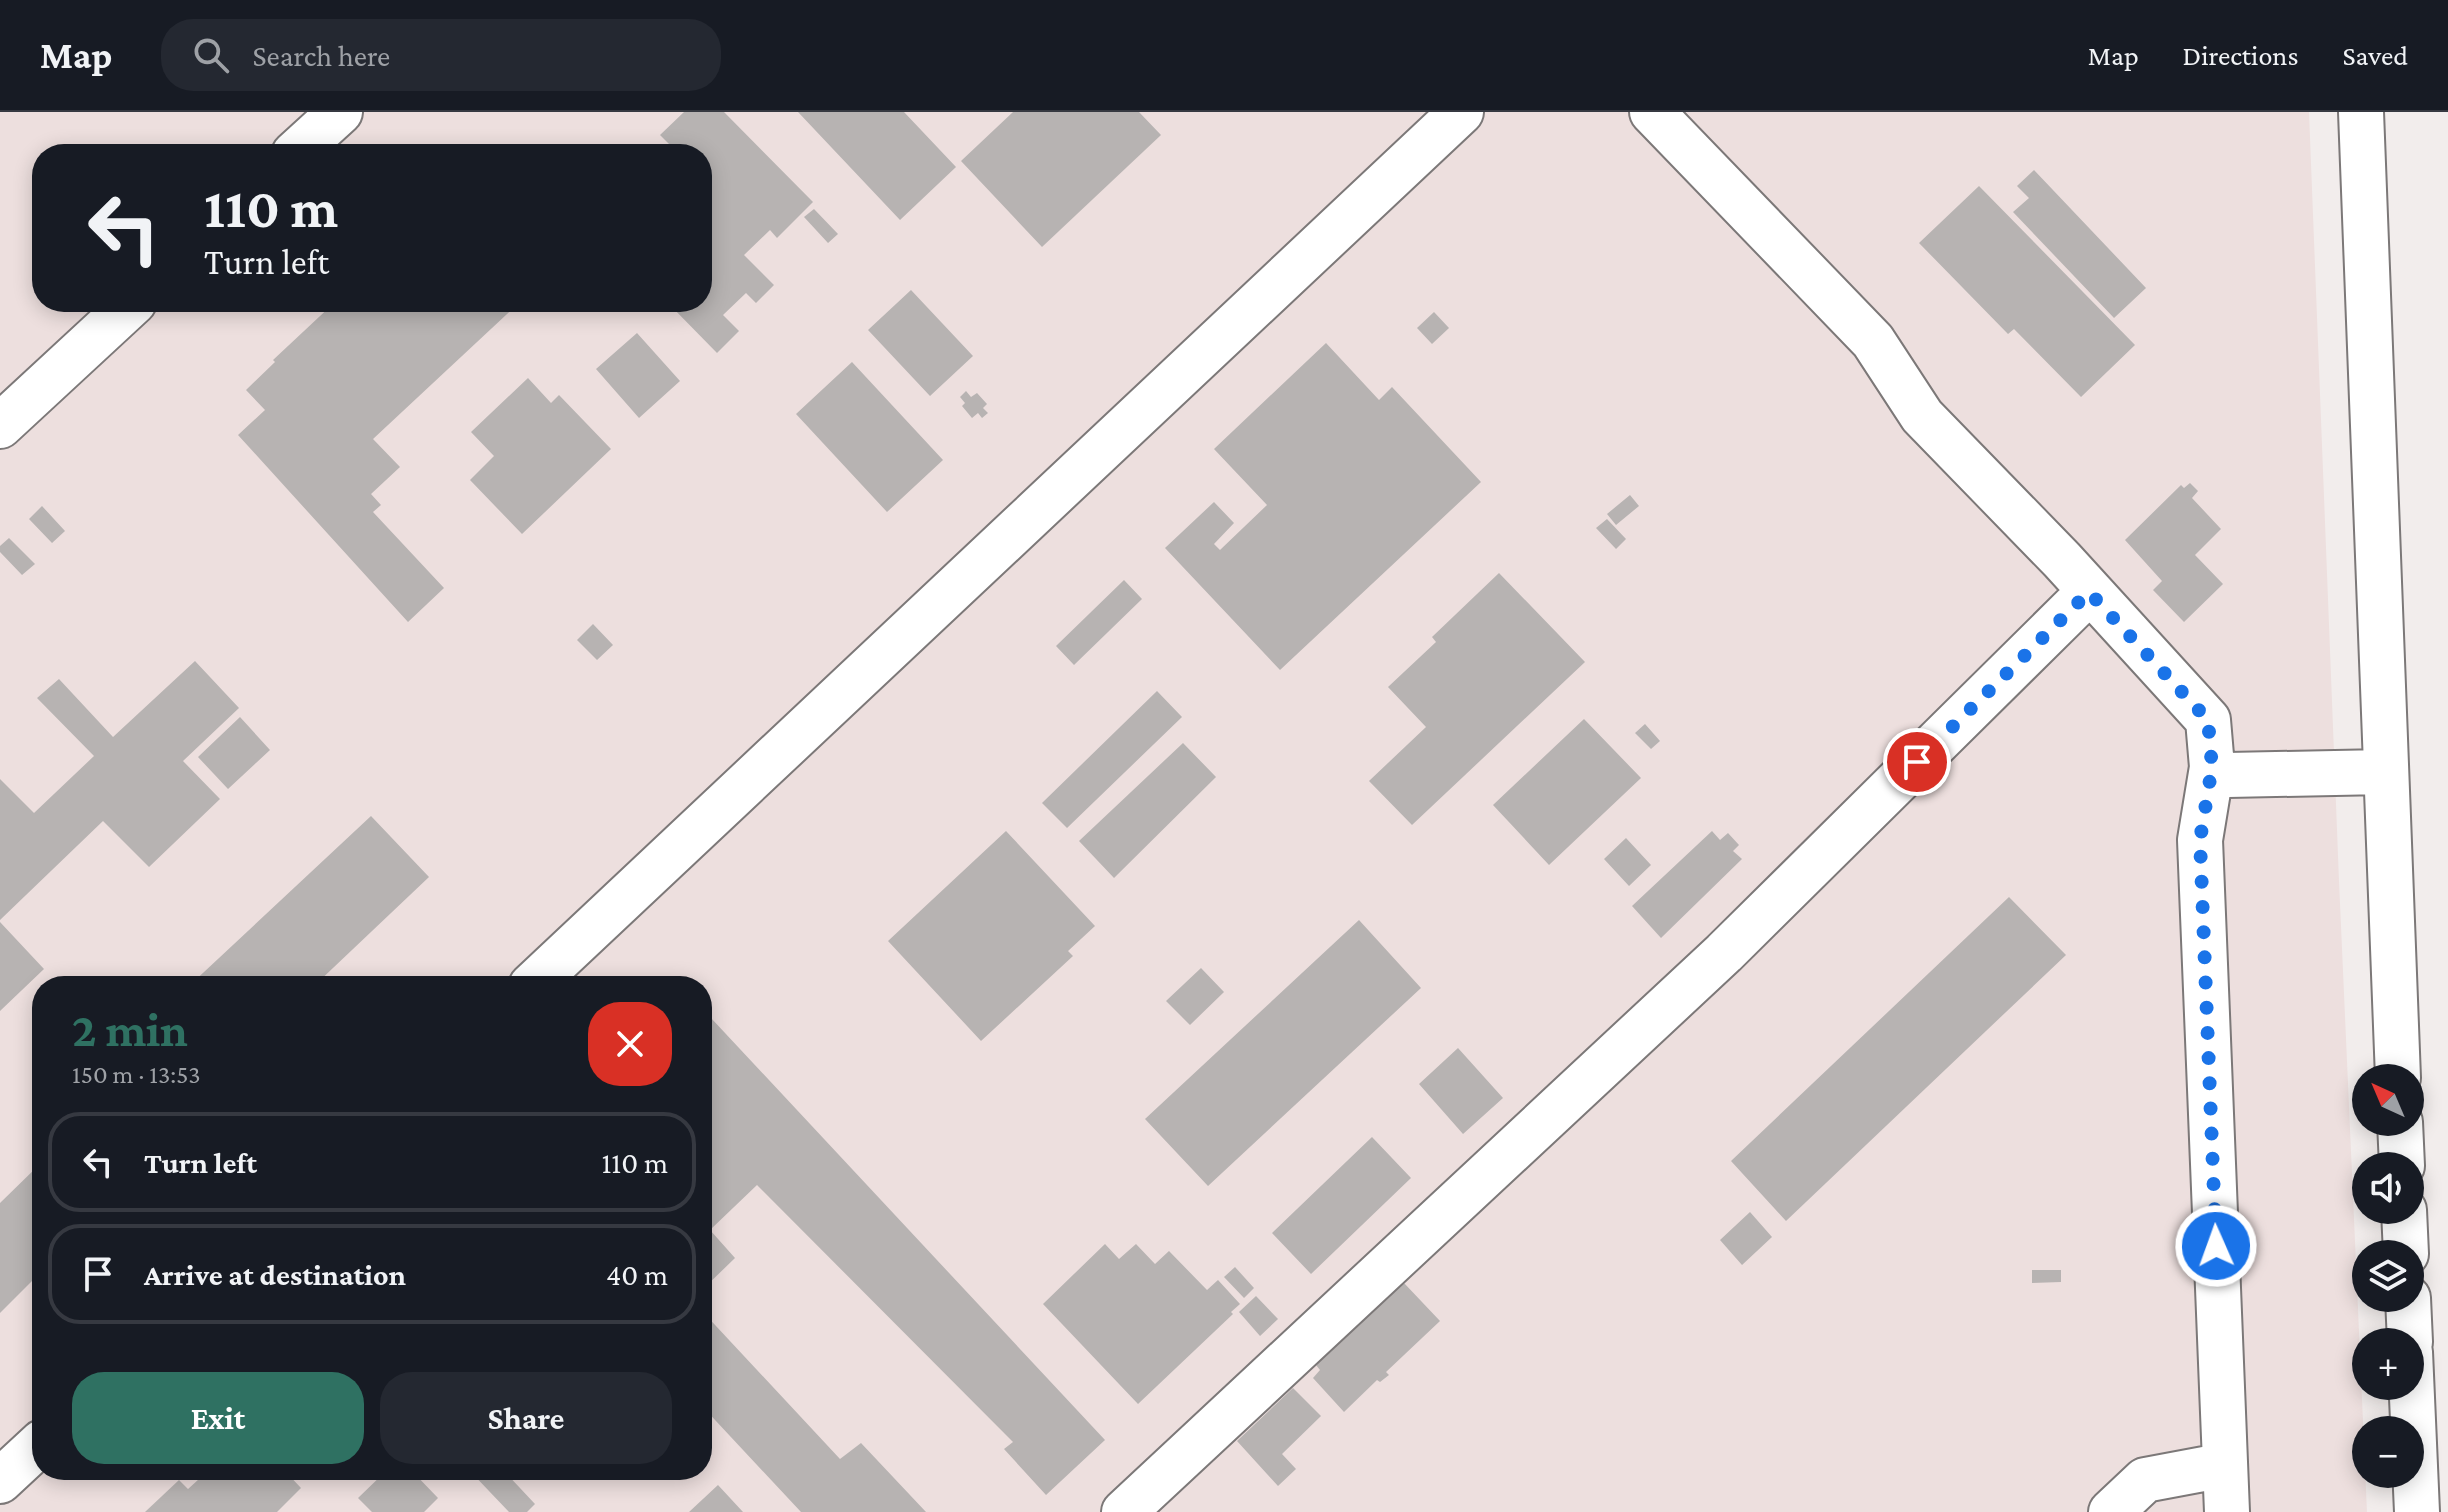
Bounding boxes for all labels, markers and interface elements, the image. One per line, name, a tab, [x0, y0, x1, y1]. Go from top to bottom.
search box	[161, 19, 721, 91]
icon: search	[189, 33, 233, 77]
text: Map	[40, 34, 113, 76]
text: Search here	[253, 39, 390, 72]
text: Map	[2088, 40, 2139, 71]
text: Directions	[2183, 40, 2298, 71]
text: Saved	[2342, 40, 2408, 71]
icon: left	[72, 176, 176, 280]
text: 110 m	[204, 177, 338, 239]
text: Turn left	[204, 242, 329, 282]
pin	[1883, 728, 1951, 796]
icon: arrive	[1895, 740, 1939, 784]
button: close	[588, 1002, 672, 1086]
text: 2 min	[72, 1003, 188, 1056]
text: 150 m · 13:53	[72, 1060, 201, 1089]
north arrow	[2352, 1064, 2424, 1136]
map controls	[2352, 1064, 2424, 1488]
icon: left	[76, 1140, 120, 1184]
text: Turn left	[144, 1146, 257, 1179]
text: 110 m	[601, 1146, 668, 1179]
button: sound	[2352, 1152, 2424, 1224]
position arrow	[2174, 1204, 2258, 1288]
button: layers	[2352, 1240, 2424, 1312]
icon: arrive	[76, 1252, 120, 1296]
text: Arrive at destination	[144, 1258, 406, 1291]
text: 40 m	[606, 1258, 668, 1291]
button: +	[2352, 1328, 2424, 1400]
button: Exit	[72, 1372, 364, 1464]
button: Share	[380, 1372, 672, 1464]
button: −	[2352, 1416, 2424, 1488]

